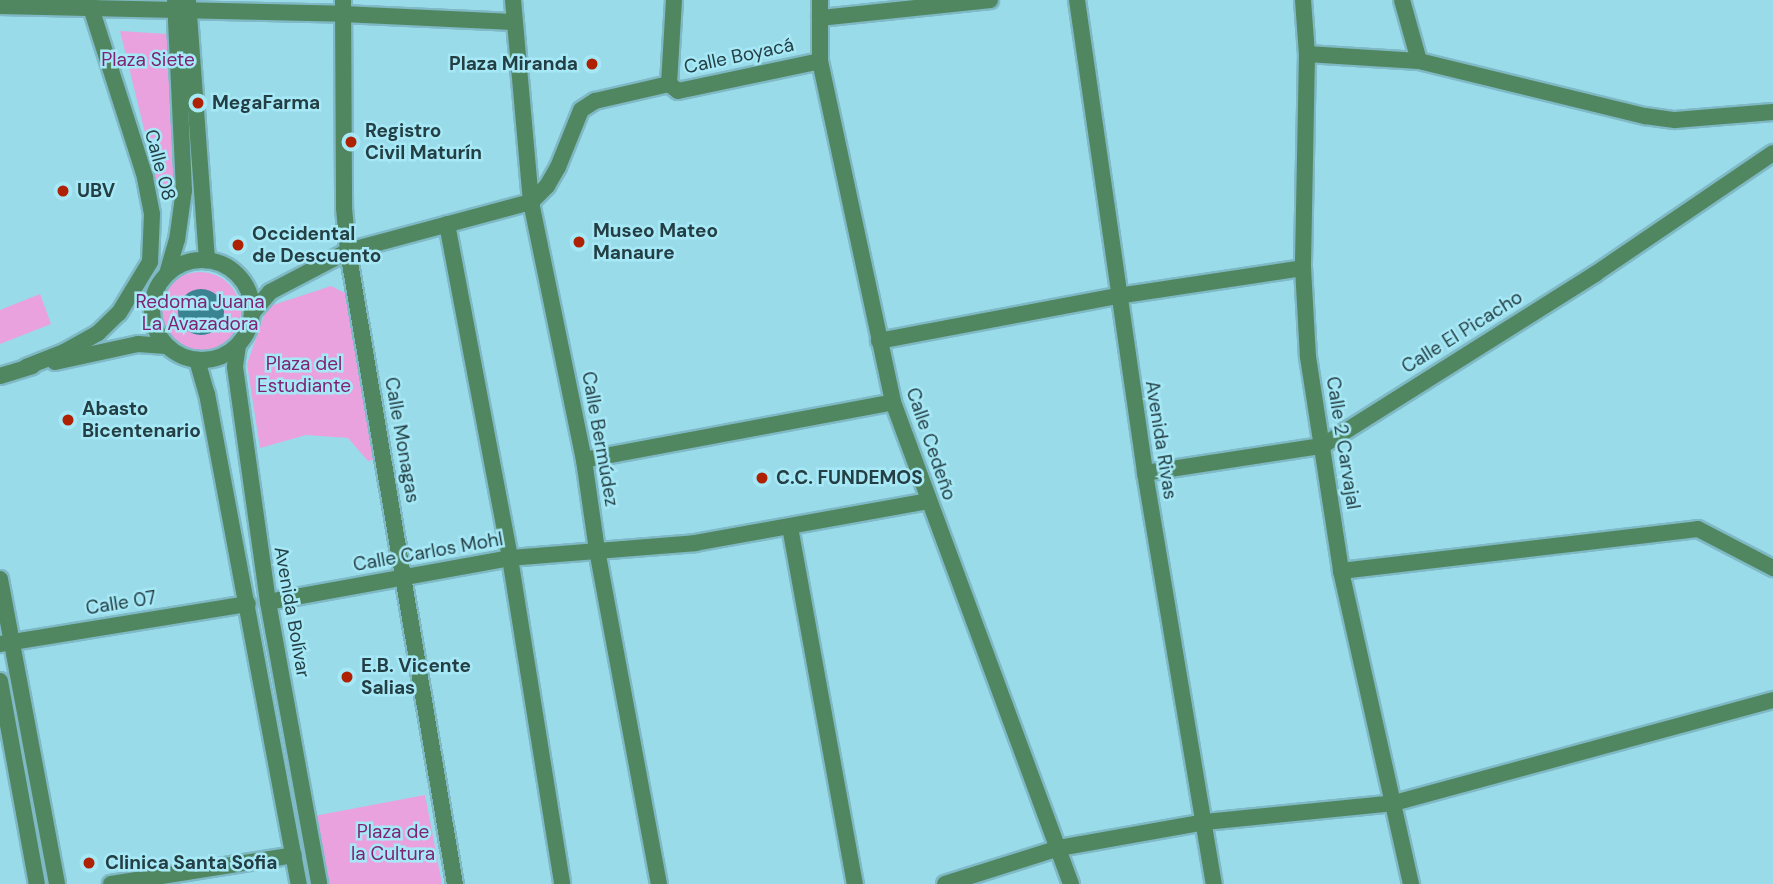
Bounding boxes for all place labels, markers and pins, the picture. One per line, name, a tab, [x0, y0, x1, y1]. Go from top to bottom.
place label: Plaza Miranda	[449, 53, 578, 75]
marker: Plaza Miranda	[584, 56, 600, 72]
place label: MegaFarma	[212, 92, 320, 114]
marker: MegaFarma	[190, 95, 206, 111]
place label: Registro Civil Maturín	[365, 120, 482, 164]
marker: Registro Civil Maturín	[343, 134, 359, 150]
place label: UBV	[77, 180, 115, 202]
marker: UBV	[55, 183, 71, 199]
place label: Museo Mateo Manaure	[593, 220, 718, 264]
place label: Occidental de Descuento	[252, 223, 381, 267]
marker: Museo Mateo Manaure	[571, 234, 587, 250]
marker: Occidental de Descuento	[230, 237, 246, 253]
place label: Abasto Bicentenario	[82, 398, 201, 442]
marker: Abasto Bicentenario	[60, 412, 76, 428]
place label: C.C. FUNDEMOS	[776, 467, 923, 489]
marker: C.C. FUNDEMOS	[754, 470, 770, 486]
place label: E.B. Vicente Salias	[361, 655, 471, 699]
marker: E.B. Vicente Salias	[339, 669, 355, 685]
place label: Clinica Santa Sofia	[105, 852, 277, 874]
marker: Clinica Santa Sofia	[79, 853, 99, 873]

